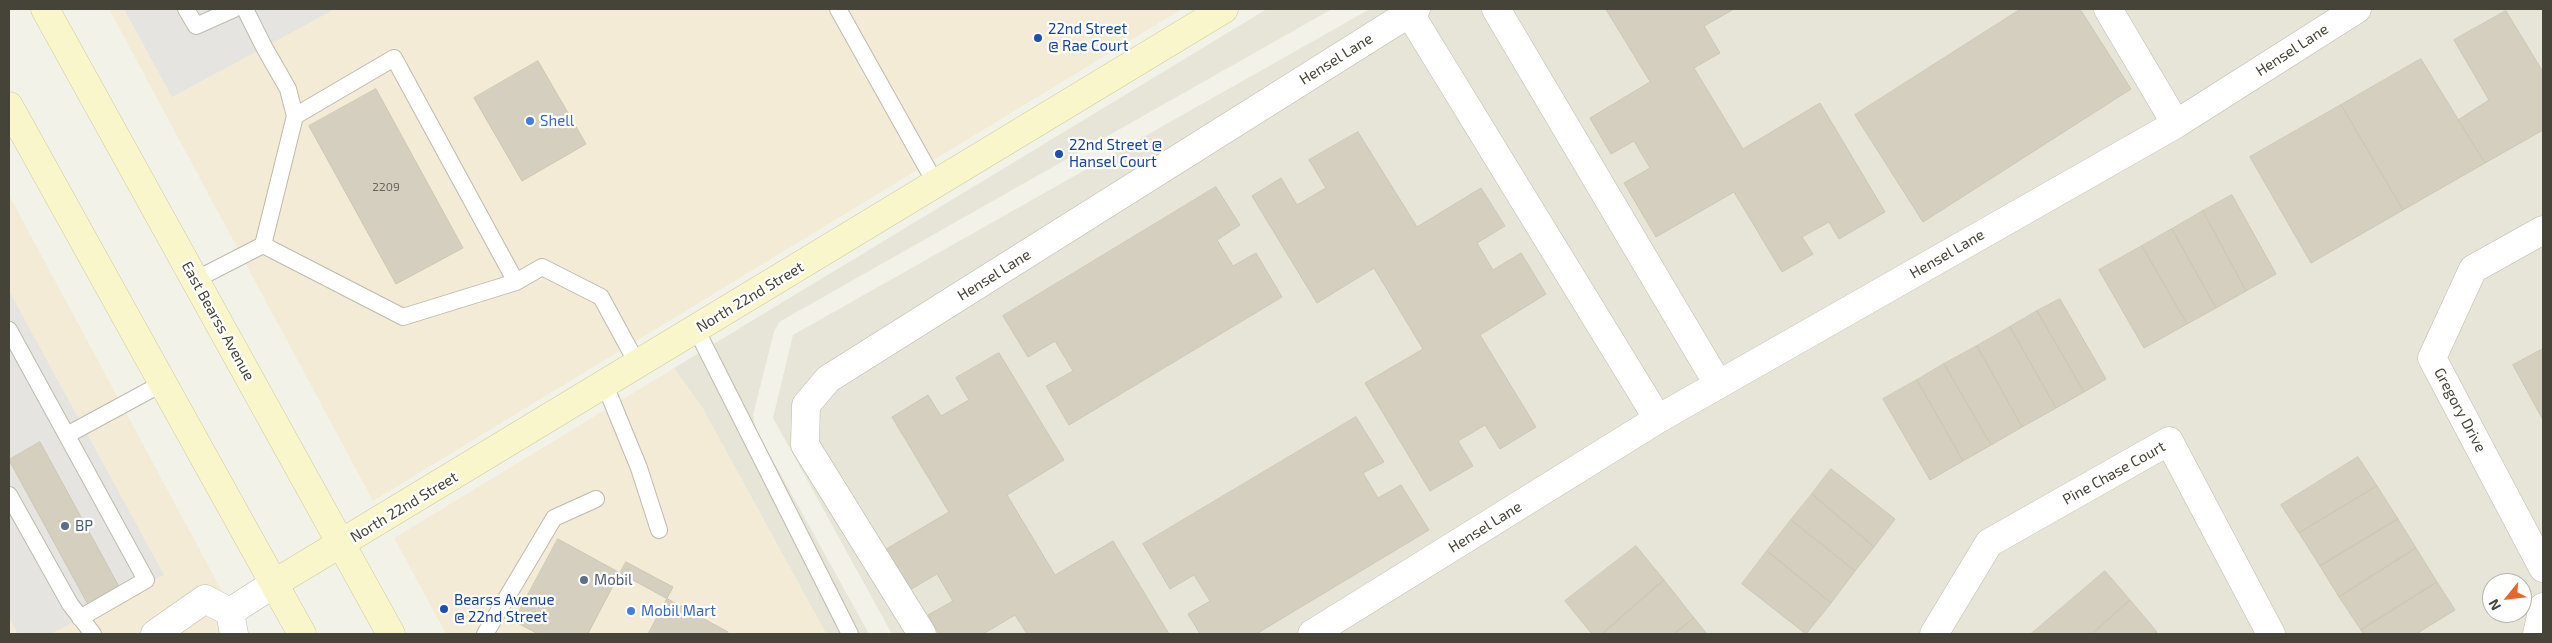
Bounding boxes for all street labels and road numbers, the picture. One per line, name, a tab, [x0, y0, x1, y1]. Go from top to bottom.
street label: Hensel Lane	[2252, 20, 2332, 80]
street label: Hensel Lane	[1296, 29, 1376, 89]
street label: Hensel Lane	[1907, 225, 1987, 283]
street label: Hensel Lane	[954, 245, 1034, 305]
street label: East Bearss Avenue	[178, 258, 258, 384]
street label: North 22nd Street	[693, 258, 807, 336]
street label: Gregory Drive	[2430, 365, 2490, 455]
street label: Pine Chase Court	[2060, 437, 2168, 509]
street label: North 22nd Street	[347, 468, 461, 546]
street label: Hensel Lane	[1445, 497, 1525, 557]

